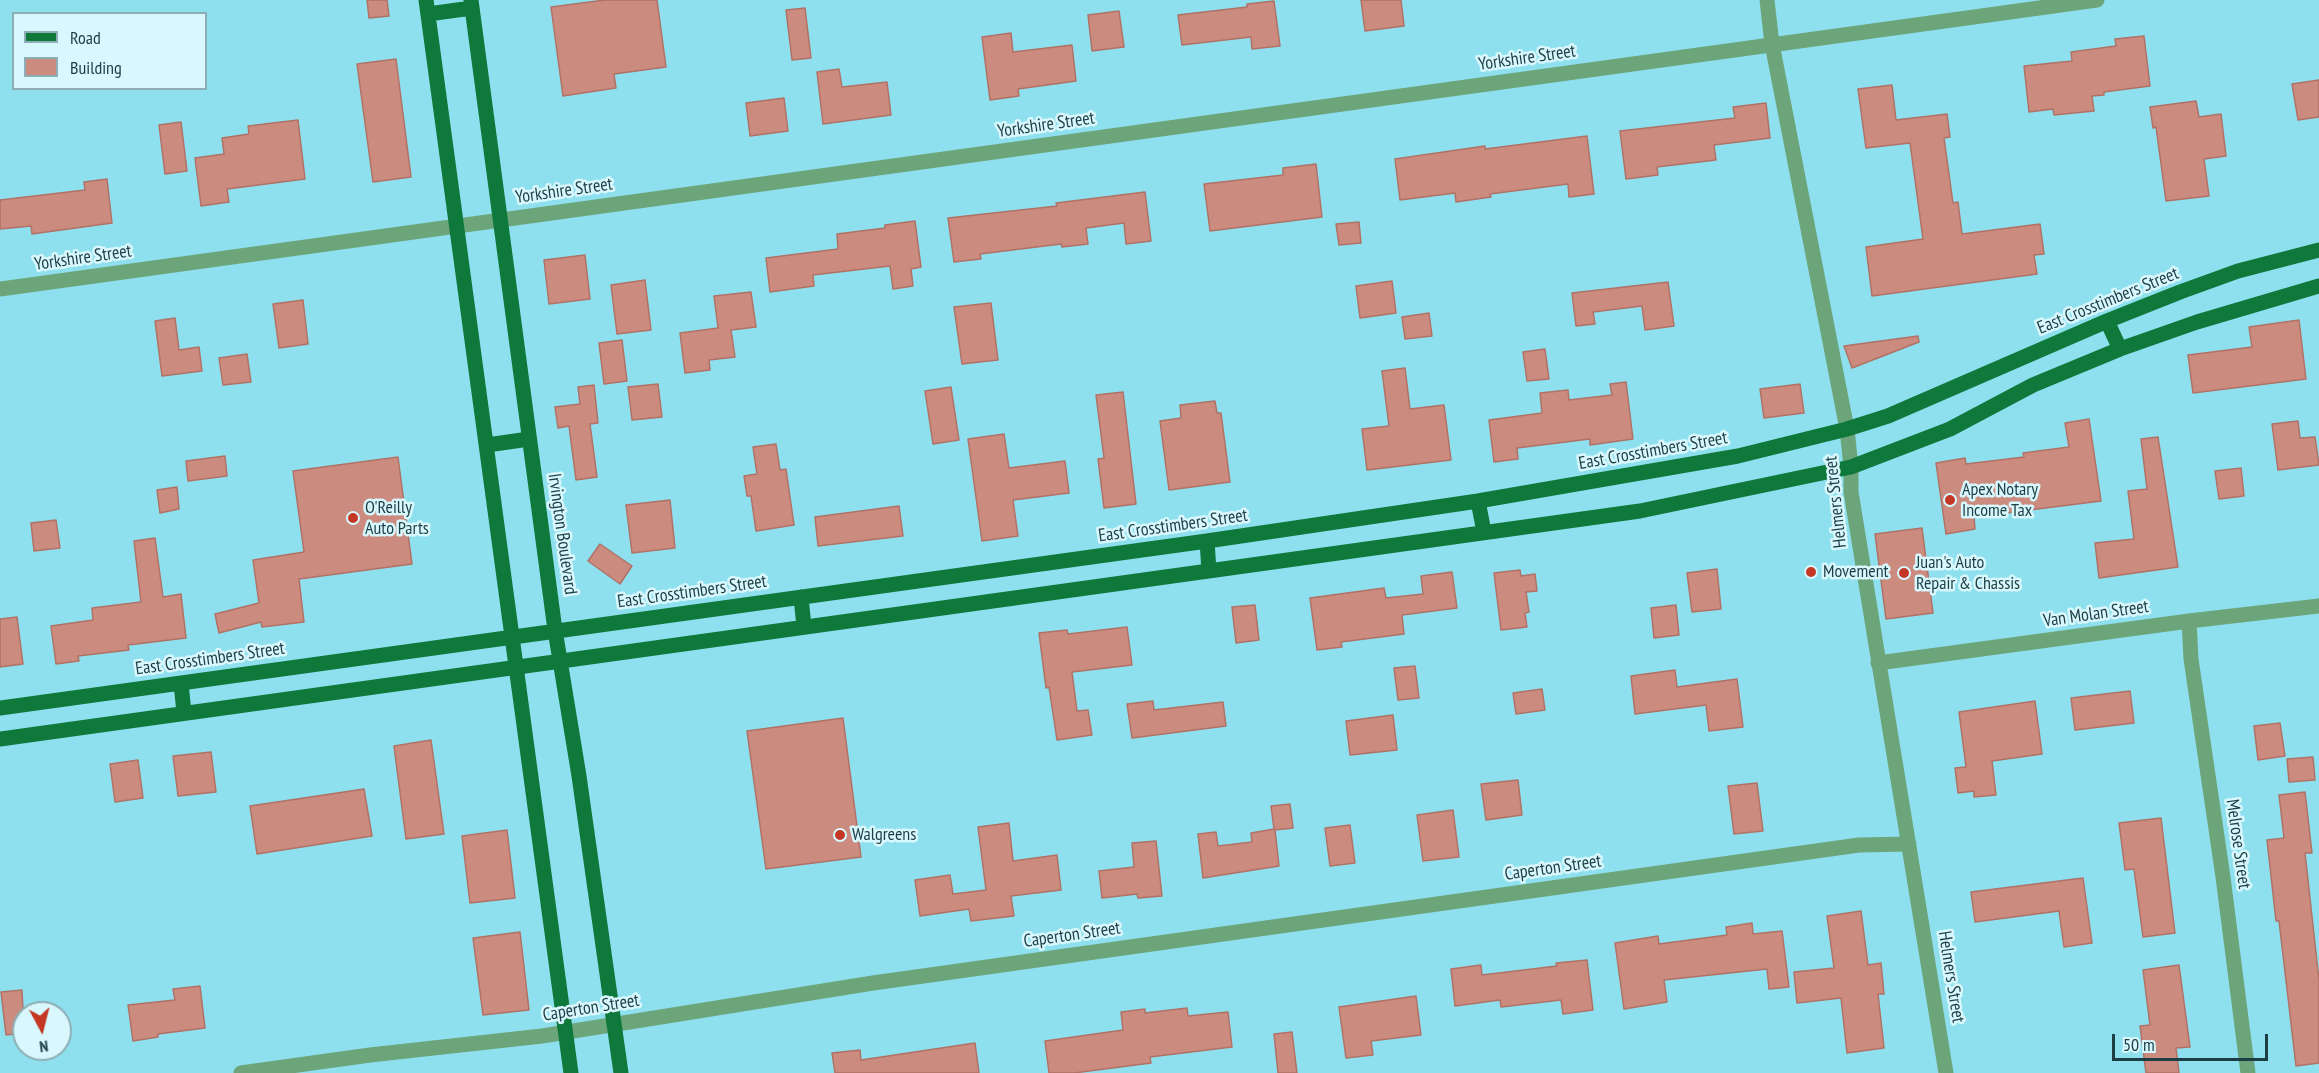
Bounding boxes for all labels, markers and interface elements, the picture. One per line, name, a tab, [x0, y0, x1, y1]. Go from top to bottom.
legend	[12, 12, 207, 90]
text: Road	[70, 26, 101, 49]
street label: Yorkshire Street	[1477, 40, 1577, 76]
text: Building	[70, 56, 122, 79]
street label: Yorkshire Street	[996, 107, 1096, 143]
street label: Yorkshire Street	[514, 173, 614, 209]
street label: Yorkshire Street	[33, 240, 133, 276]
street label: East Crosstimbers Street	[2034, 263, 2182, 339]
street label: East Crosstimbers Street	[1577, 427, 1729, 475]
street label: Helmers Street	[1820, 455, 1852, 549]
street label: Irvington Boulevard	[543, 472, 581, 596]
place label: Apex Notary Income Tax	[1962, 479, 2038, 522]
marker: Apex Notary Income Tax	[1943, 493, 1957, 507]
place label: O'Reilly Auto Parts	[365, 497, 429, 540]
street label: East Crosstimbers Street	[1097, 505, 1249, 547]
marker: O'Reilly Auto Parts	[346, 511, 360, 525]
place label: Juan's Auto Repair & Chassis	[1916, 552, 2020, 594]
place label: Movement	[1823, 561, 1888, 583]
marker: Movement	[1804, 565, 1818, 579]
marker: Juan's Auto Repair & Chassis	[1897, 566, 1911, 580]
street label: East Crosstimbers Street	[616, 571, 768, 613]
street label: Van Molan Street	[2042, 596, 2150, 632]
street label: East Crosstimbers Street	[134, 638, 286, 680]
street label: Melrose Street	[2221, 798, 2255, 890]
place label: Walgreens	[852, 824, 916, 846]
marker: Walgreens	[833, 828, 847, 842]
street label: Caperton Street	[1503, 851, 1603, 885]
street label: Caperton Street	[1022, 918, 1122, 952]
street label: Helmers Street	[1933, 930, 1969, 1024]
street label: Caperton Street	[541, 990, 641, 1026]
north arrow	[12, 1001, 72, 1061]
scale bar	[2115, 1022, 2271, 1060]
text: 50 m	[2123, 1033, 2155, 1056]
text: N	[38, 1036, 49, 1057]

